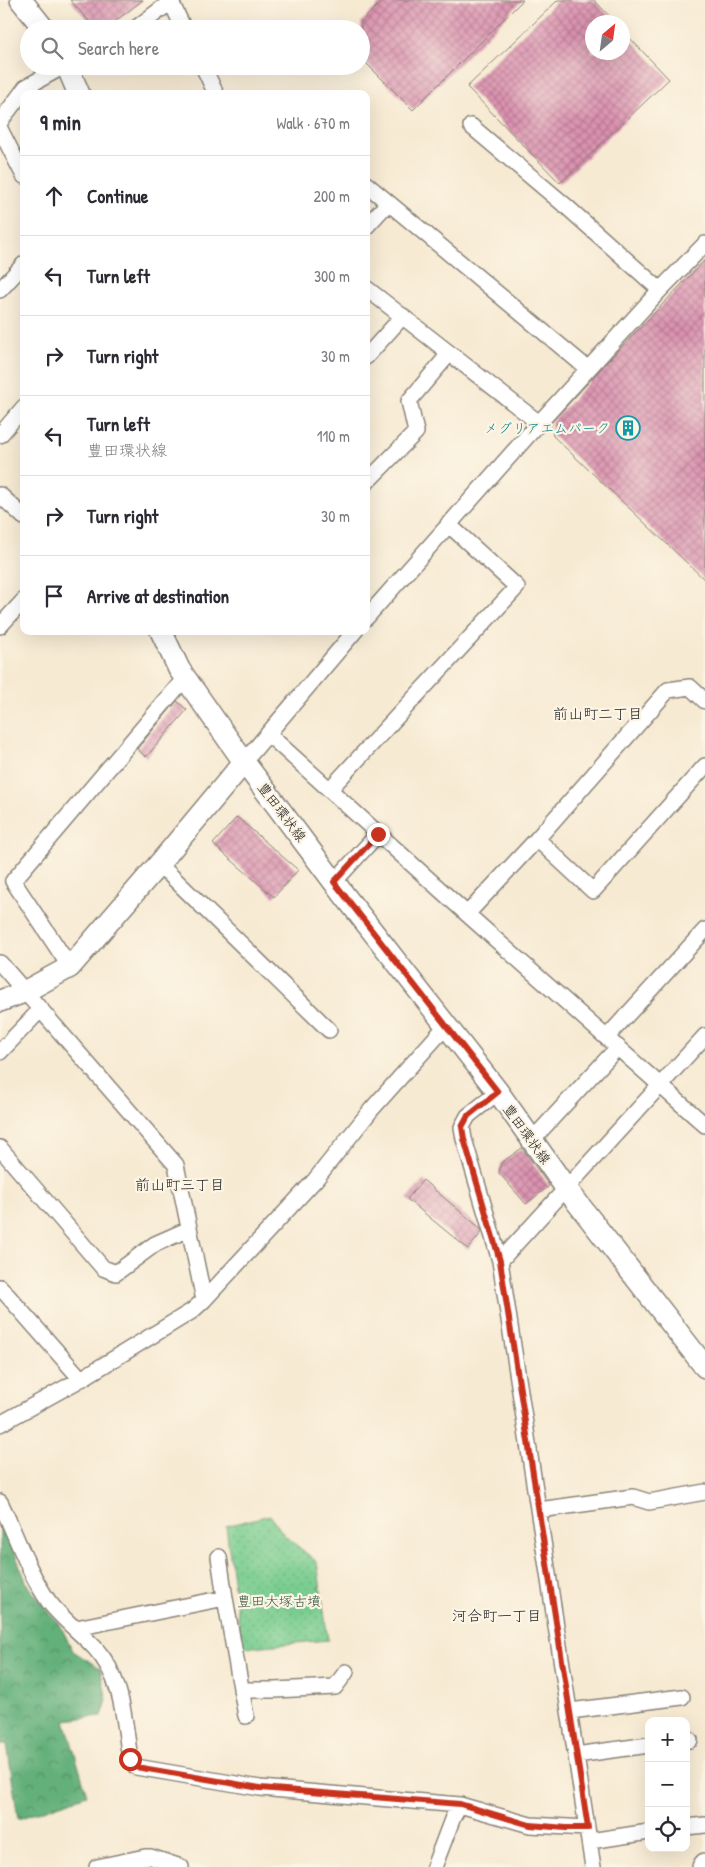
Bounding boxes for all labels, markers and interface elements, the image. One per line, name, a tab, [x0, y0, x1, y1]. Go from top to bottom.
north arrow	[585, 15, 630, 60]
search box	[20, 20, 370, 75]
icon: search	[38, 34, 66, 62]
text: Search here	[78, 35, 159, 61]
text: 9 min	[40, 108, 81, 137]
text: Walk · 670 m	[276, 112, 350, 134]
icon: ahead	[40, 182, 68, 210]
text: Continue	[87, 183, 148, 209]
text: 200 m	[314, 185, 350, 207]
icon: left	[40, 262, 68, 290]
text: Turn left	[87, 263, 150, 289]
text: 300 m	[314, 265, 350, 287]
icon: right	[40, 342, 68, 370]
text: Turn right	[87, 343, 158, 369]
text: 30 m	[321, 345, 350, 367]
text: Turn left	[87, 411, 150, 437]
building icon: メグリアエムパーク	[615, 415, 641, 441]
place label: メグリアエムパーク	[484, 418, 610, 437]
icon: left	[40, 422, 68, 450]
text: 110 m	[317, 425, 350, 447]
text: 豊田環状線	[87, 439, 167, 461]
icon: right	[40, 502, 68, 530]
text: Turn right	[87, 503, 158, 529]
text: 30 m	[321, 505, 350, 527]
icon: arrive	[40, 582, 68, 610]
text: Arrive at destination	[87, 583, 229, 609]
district label: 前山町二丁目	[553, 703, 643, 724]
street label: 豊田環状線	[254, 778, 311, 845]
route end	[367, 823, 390, 846]
street label: 豊田環状線	[499, 1100, 556, 1168]
district label: 前山町三丁目	[135, 1174, 225, 1195]
park label: 豊田大塚古墳	[237, 1591, 321, 1610]
district label: 河合町一丁目	[452, 1605, 542, 1626]
map controls	[645, 1717, 690, 1852]
button: +	[645, 1717, 690, 1762]
route start	[119, 1748, 142, 1771]
button: −	[645, 1762, 690, 1807]
button: locate	[645, 1807, 690, 1852]

